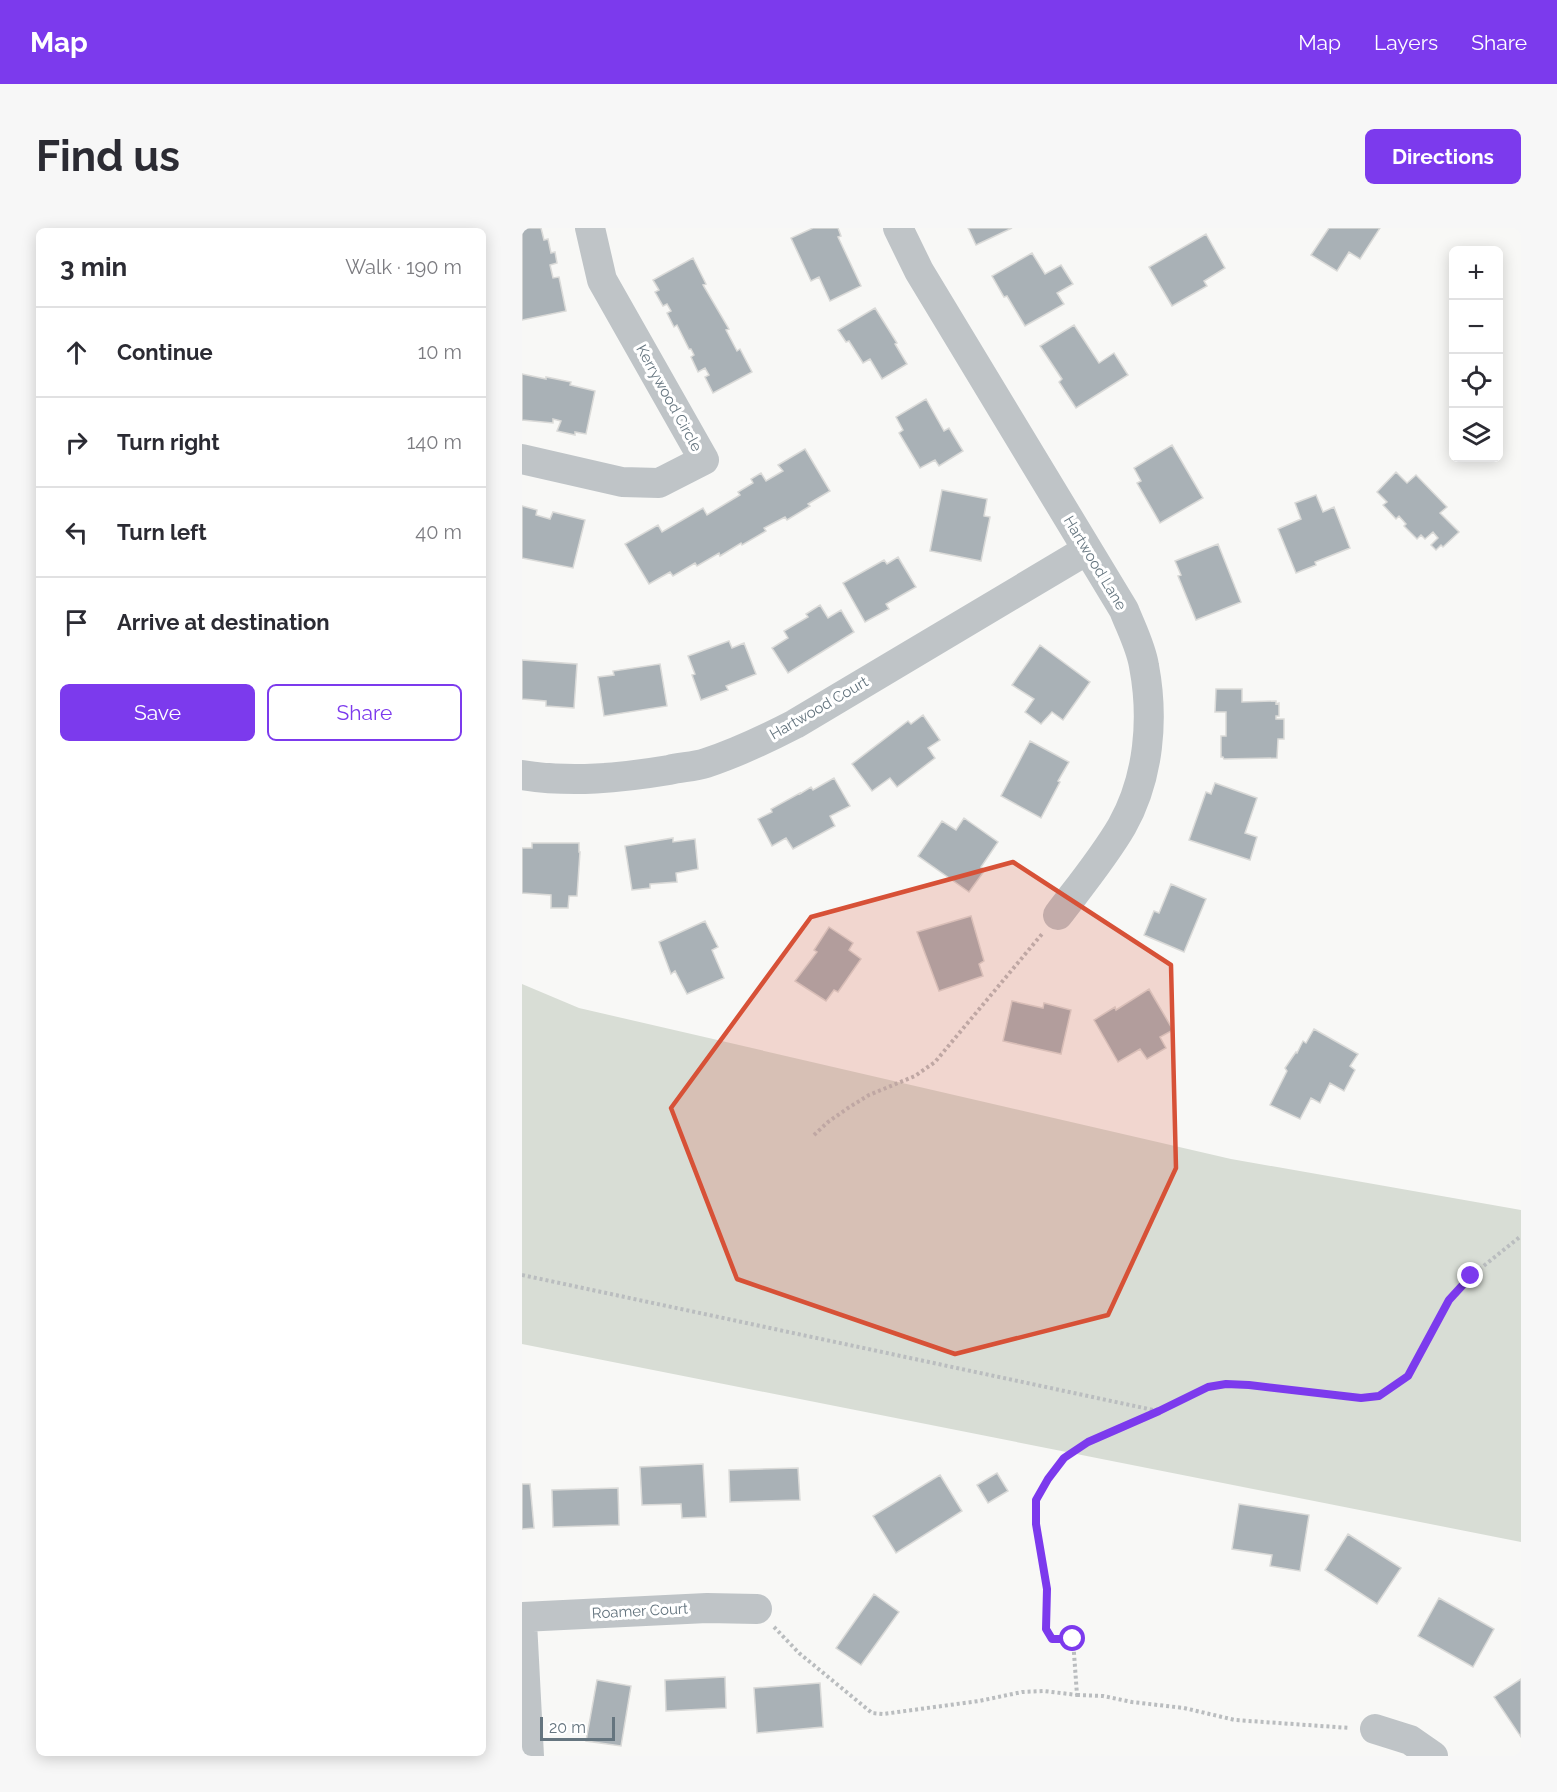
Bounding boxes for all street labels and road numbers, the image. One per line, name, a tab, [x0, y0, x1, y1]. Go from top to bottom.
street label: Kerrywood Circle	[632, 341, 706, 455]
street label: Hartwood Lane	[1060, 513, 1130, 614]
street label: Hartwood Court	[767, 673, 871, 743]
street label: Roamer Court	[591, 1599, 689, 1623]

